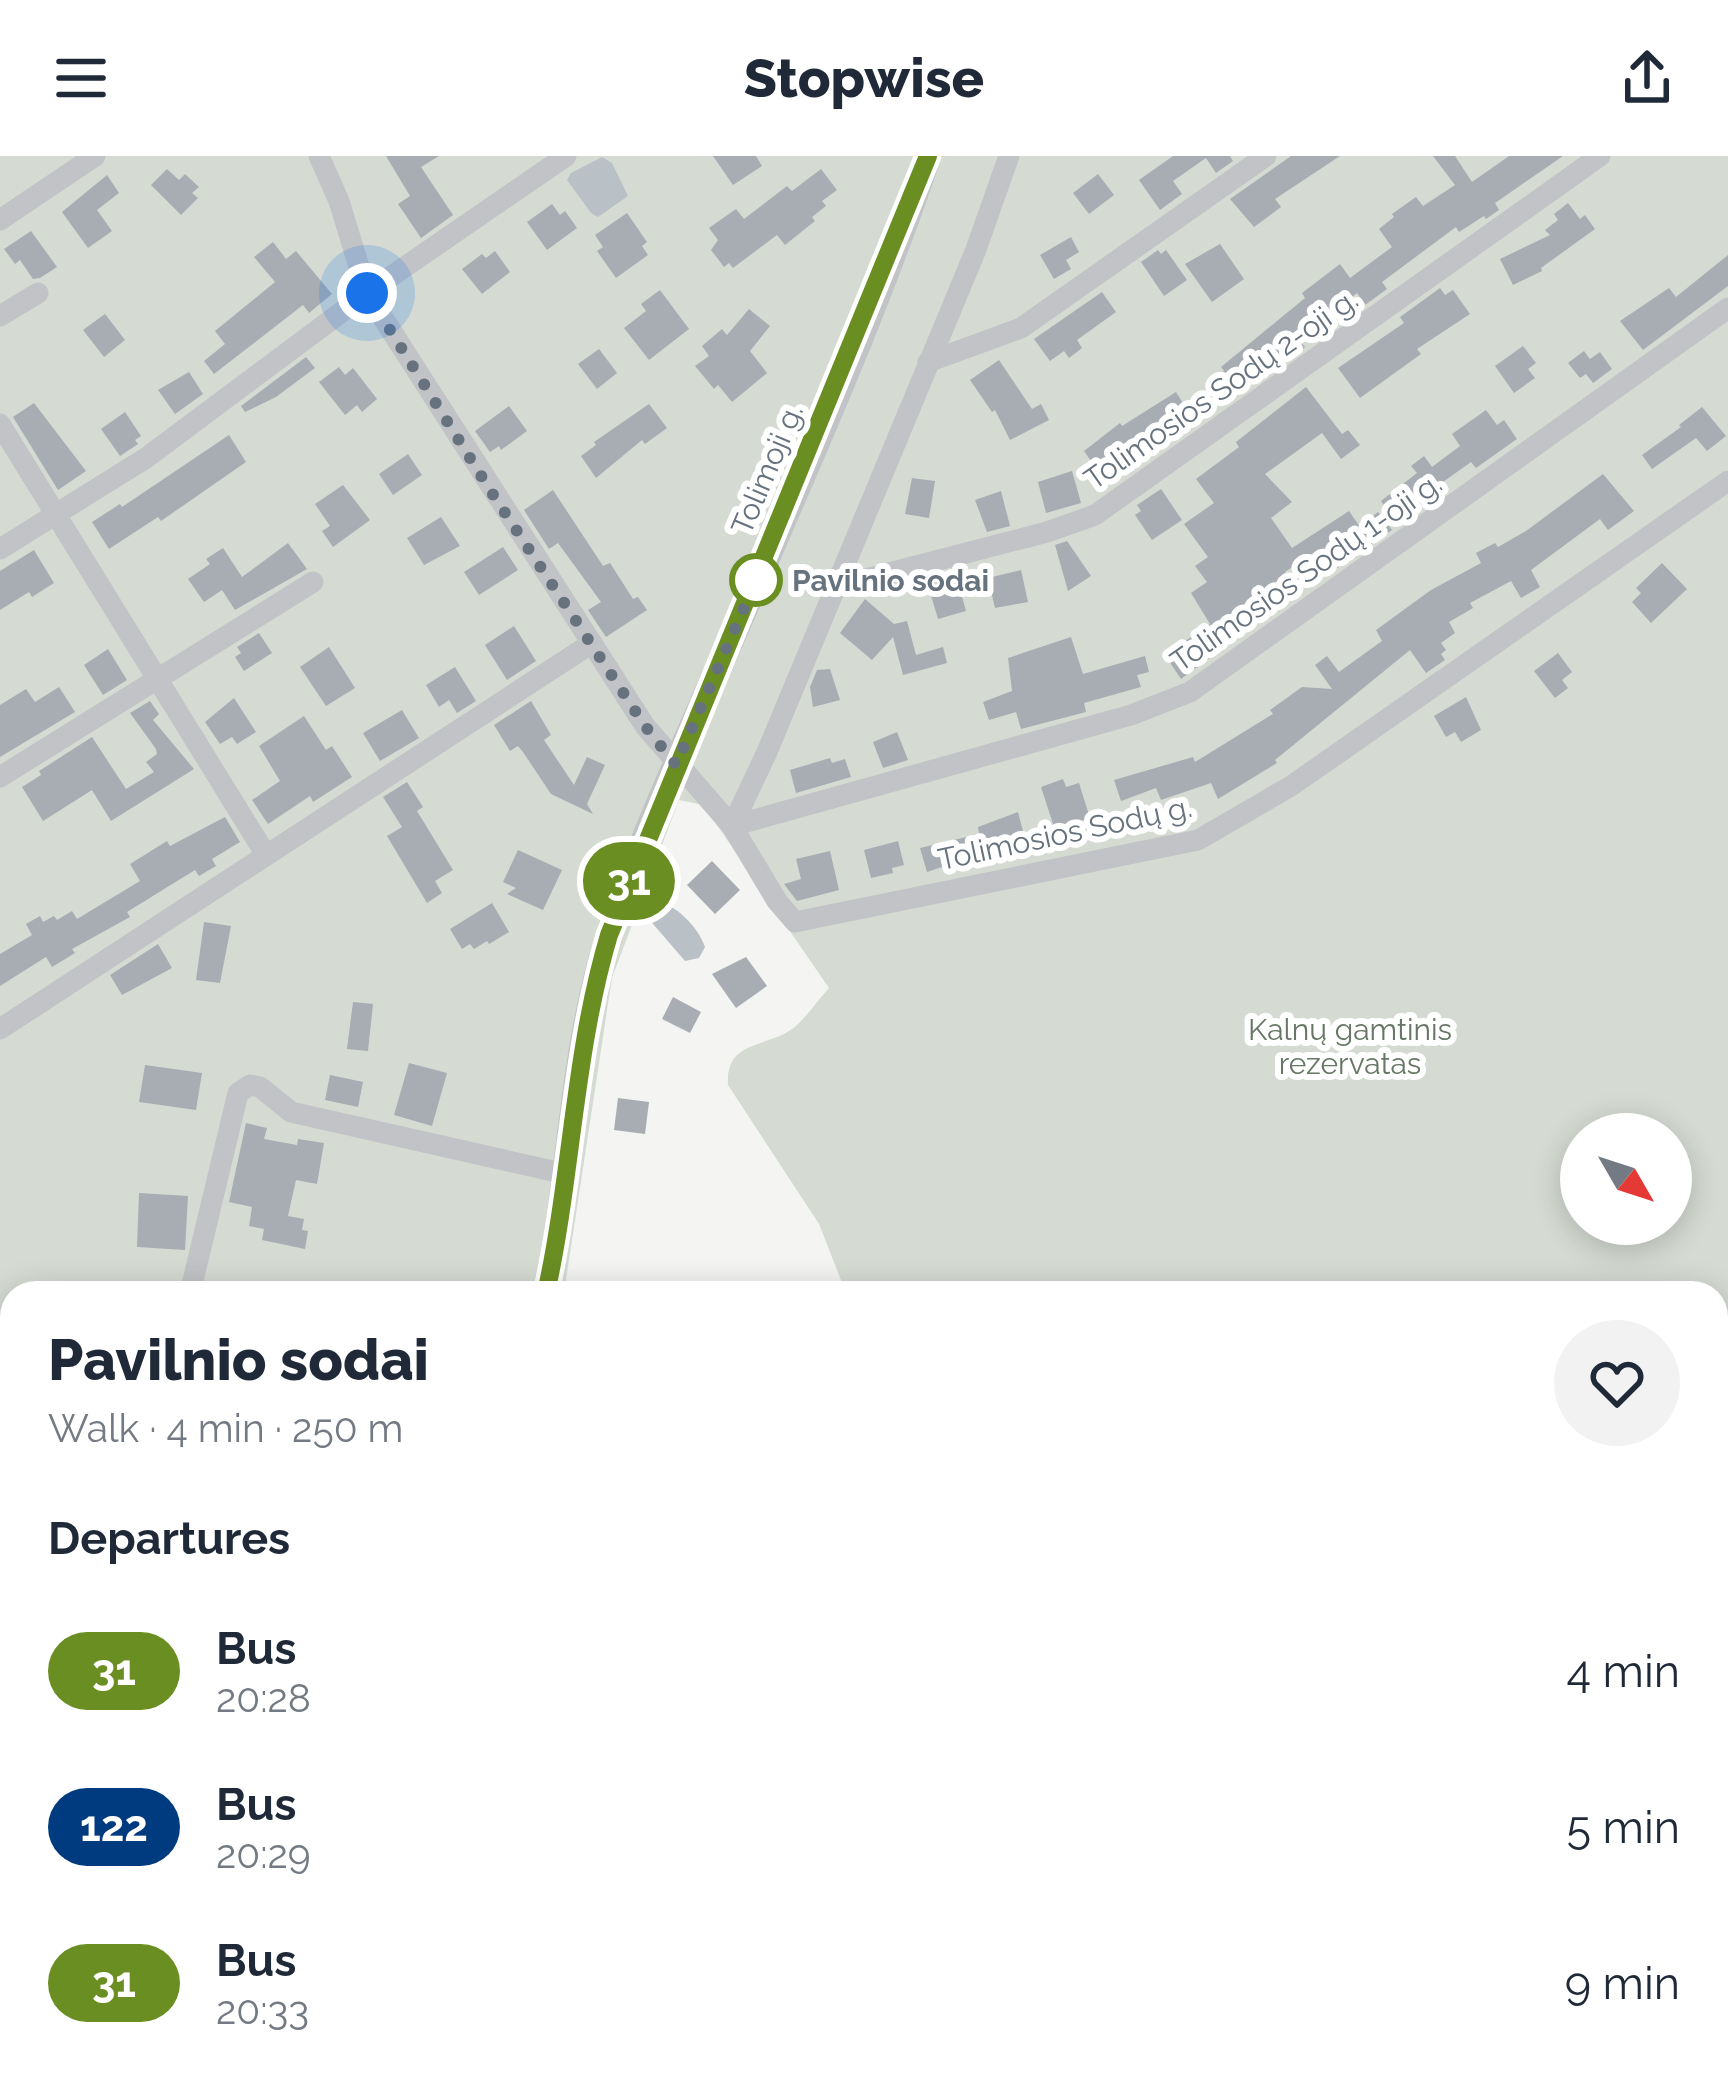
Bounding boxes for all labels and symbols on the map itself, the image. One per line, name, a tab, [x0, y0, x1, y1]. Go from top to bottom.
your location	[337, 263, 397, 323]
street label: Tolimosios Sodų 2-oji g.	[1078, 281, 1364, 497]
street label: Tolimoji g.	[724, 399, 810, 539]
street label: Tolimosios Sodų 1-oji g.	[1164, 465, 1448, 679]
marker: Pavilnio sodai	[731, 555, 781, 605]
place label: Pavilnio sodai	[792, 563, 989, 598]
street label: Tolimosios Sodų g.	[935, 789, 1195, 877]
line badge: 31	[575, 842, 683, 920]
park label: Kalnų gamtinis rezervatas	[1248, 1012, 1452, 1081]
north arrow	[1560, 1113, 1692, 1245]

